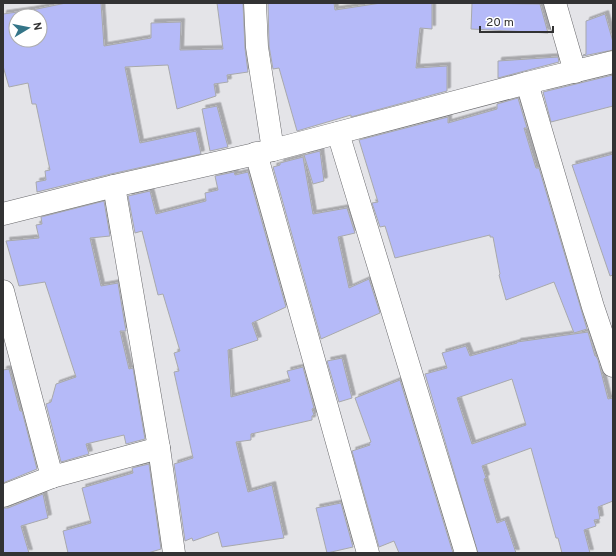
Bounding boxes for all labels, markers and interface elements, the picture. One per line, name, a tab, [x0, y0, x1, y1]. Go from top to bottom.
north arrow	[8, 8, 48, 48]
scale bar	[480, 8, 553, 34]
text: 20 m	[486, 15, 514, 31]
text: N	[29, 21, 44, 32]

